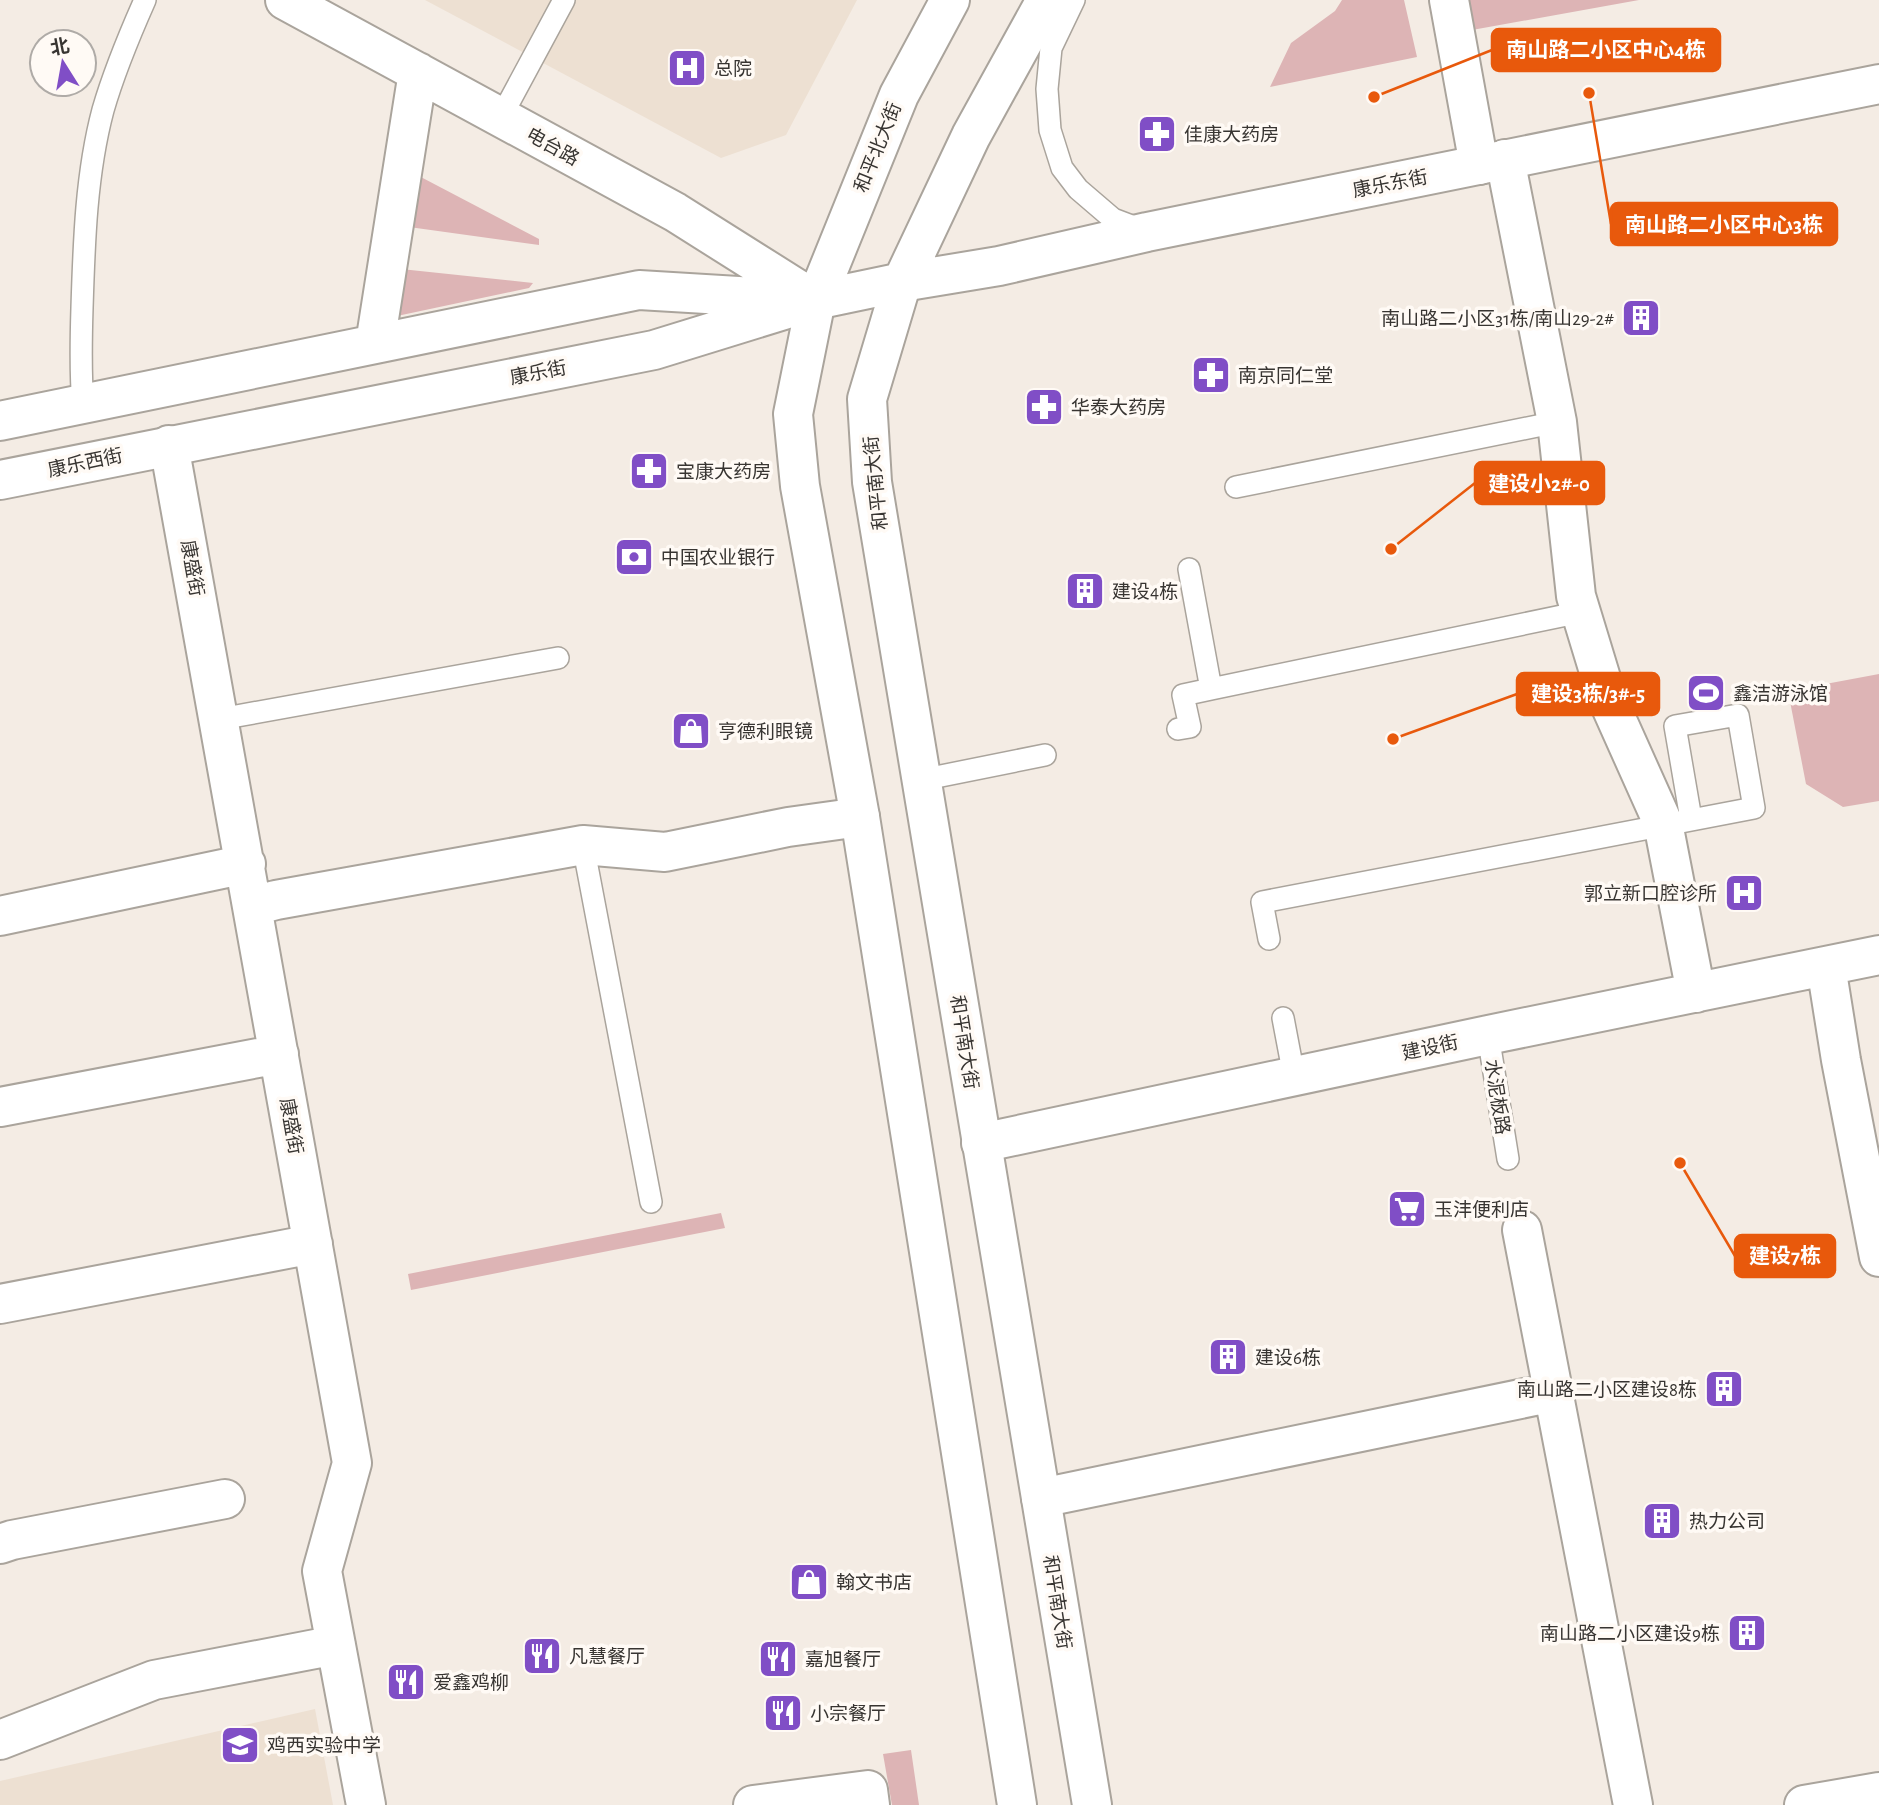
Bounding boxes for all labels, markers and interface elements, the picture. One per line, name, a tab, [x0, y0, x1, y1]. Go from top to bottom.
north arrow	[28, 28, 98, 98]
callout: 南山路二小区中心4栋	[1492, 29, 1720, 71]
text: 北	[49, 36, 71, 59]
text: 南山路二小区中心4栋	[1506, 38, 1706, 61]
hospital icon: 总院	[666, 47, 708, 89]
place label: 总院	[714, 59, 752, 79]
street label: 和平北大街	[851, 100, 905, 195]
pharmacy icon: 佳康大药房	[1136, 113, 1178, 155]
street label: 电台路	[523, 123, 583, 169]
place label: 佳康大药房	[1184, 124, 1279, 145]
street label: 康乐东街	[1351, 166, 1429, 201]
callout: 南山路二小区中心3栋	[1611, 203, 1837, 245]
text: 南山路二小区中心3栋	[1625, 213, 1823, 236]
building icon: 南山路二小区31栋/南山29-2#	[1620, 297, 1662, 339]
place label: 南山路二小区31栋/南山29-2#	[1381, 308, 1614, 329]
pharmacy icon: 南京同仁堂	[1190, 354, 1232, 396]
street label: 康乐街	[508, 357, 568, 388]
place label: 南京同仁堂	[1238, 366, 1333, 386]
pharmacy icon: 华泰大药房	[1023, 386, 1065, 428]
place label: 华泰大药房	[1071, 398, 1166, 418]
street label: 和平南大街	[861, 435, 891, 531]
street label: 康乐西街	[46, 444, 124, 481]
pharmacy icon: 宝康大药房	[628, 450, 670, 492]
place label: 宝康大药房	[676, 461, 771, 482]
callout: 建设小2#-0	[1475, 462, 1604, 504]
text: 建设小2#-0	[1488, 473, 1590, 495]
bank icon: 中国农业银行	[613, 536, 655, 578]
street label: 康盛街	[177, 538, 208, 598]
place label: 中国农业银行	[661, 547, 775, 568]
building icon: 建设4栋	[1064, 570, 1106, 612]
place label: 建设4栋	[1112, 581, 1178, 602]
sports icon: 鑫洁游泳馆	[1685, 672, 1727, 714]
callout: 建设3栋/3#-5	[1517, 673, 1659, 715]
text: 建设3栋/3#-5	[1531, 682, 1645, 705]
place label: 鑫洁游泳馆	[1733, 683, 1828, 704]
shop icon: 亨德利眼镜	[670, 710, 712, 752]
place label: 亨德利眼镜	[718, 721, 813, 742]
hospital icon: 郭立新口腔诊所	[1723, 872, 1765, 914]
place label: 郭立新口腔诊所	[1584, 883, 1717, 904]
street label: 和平南大街	[947, 994, 981, 1091]
street label: 建设街	[1400, 1032, 1460, 1064]
street label: 水泥板路	[1481, 1058, 1513, 1136]
street label: 康盛街	[276, 1096, 307, 1156]
supermarket icon: 玉沣便利店	[1386, 1188, 1428, 1230]
place label: 玉沣便利店	[1434, 1199, 1529, 1220]
callout: 建设7栋	[1735, 1235, 1835, 1277]
text: 建设7栋	[1749, 1244, 1821, 1267]
building icon: 建设6栋	[1207, 1336, 1249, 1378]
place label: 建设6栋	[1255, 1347, 1321, 1368]
building icon: 南山路二小区建设8栋	[1703, 1368, 1745, 1410]
place label: 南山路二小区建设8栋	[1517, 1379, 1697, 1400]
building icon: 热力公司	[1641, 1500, 1683, 1542]
place label: 热力公司	[1689, 1511, 1765, 1532]
street label: 和平南大街	[1040, 1554, 1074, 1651]
shop icon: 翰文书店	[788, 1561, 830, 1603]
place label: 翰文书店	[836, 1572, 912, 1593]
building icon: 南山路二小区建设9栋	[1726, 1612, 1768, 1654]
place label: 南山路二小区建设9栋	[1540, 1623, 1720, 1644]
restaurant icon: 凡慧餐厅	[521, 1635, 563, 1677]
restaurant icon: 嘉旭餐厅	[757, 1638, 799, 1680]
place label: 凡慧餐厅	[569, 1647, 645, 1667]
place label: 嘉旭餐厅	[805, 1650, 881, 1670]
restaurant icon: 爱鑫鸡柳	[385, 1661, 427, 1703]
place label: 爱鑫鸡柳	[433, 1672, 509, 1693]
restaurant icon: 小宗餐厅	[762, 1692, 804, 1734]
place label: 小宗餐厅	[810, 1703, 886, 1724]
school or university icon: 鸡西实验中学	[219, 1724, 261, 1766]
place label: 鸡西实验中学	[267, 1735, 381, 1756]

